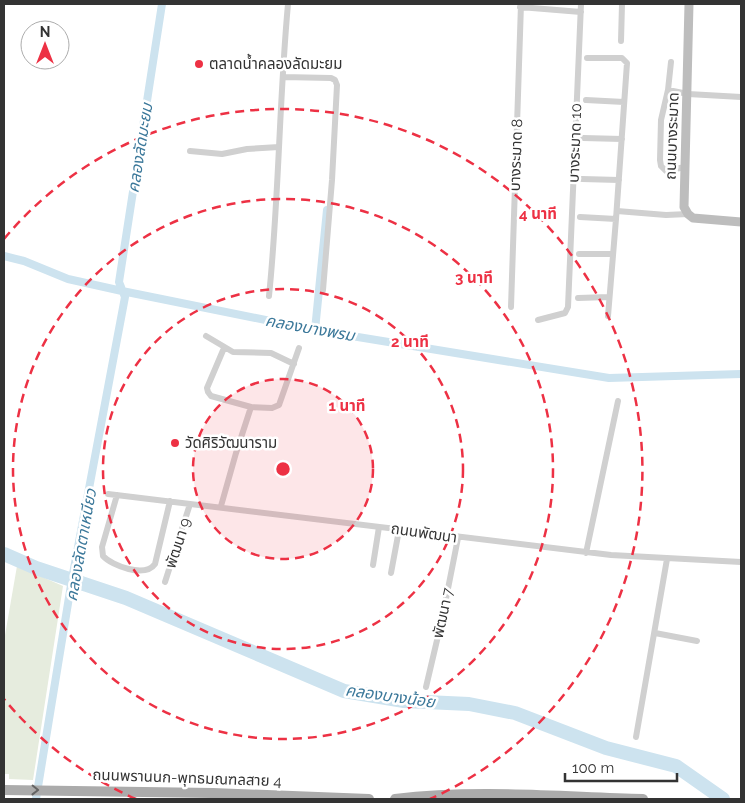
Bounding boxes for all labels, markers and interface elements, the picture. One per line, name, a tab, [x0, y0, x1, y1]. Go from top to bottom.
north arrow	[20, 20, 70, 70]
text: N	[40, 24, 50, 40]
place label: ตลาดน้ำคลองลัดมะยม	[209, 53, 342, 73]
marker: ตลาดน้ำคลองลัดมะยม	[193, 58, 205, 70]
street label: ถนนบางระมาด	[661, 92, 683, 180]
water label: คลองลัดมะยม	[124, 101, 157, 194]
street label: บางระมาด 10	[565, 103, 585, 183]
street label: บางระมาด 8	[506, 118, 526, 192]
text: 4 นาที	[519, 205, 557, 223]
text: 3 นาที	[455, 269, 493, 287]
water label: คลองบางพรม	[264, 311, 357, 345]
text: 2 นาที	[391, 333, 429, 351]
text: 1 นาที	[329, 397, 365, 415]
place label: วัดศิริวัฒนาราม	[185, 434, 277, 452]
marker: วัดศิริวัฒนาราม	[169, 437, 181, 449]
centre of rings	[274, 460, 292, 478]
water label: คลองลัดตาเหนียว	[62, 486, 100, 603]
street label: พัฒนา 9	[161, 515, 195, 570]
street label: ถนนพัฒนา	[390, 519, 458, 547]
street label: พัฒนา 7	[429, 586, 457, 640]
water label: คลองบางน้อย	[344, 680, 437, 712]
scale bar	[565, 750, 678, 782]
text: 100 m	[572, 759, 614, 777]
street label: ถนนพรานนก-พุทธมณฑลสาย 4	[92, 766, 282, 790]
one-way arrow	[31, 785, 39, 795]

